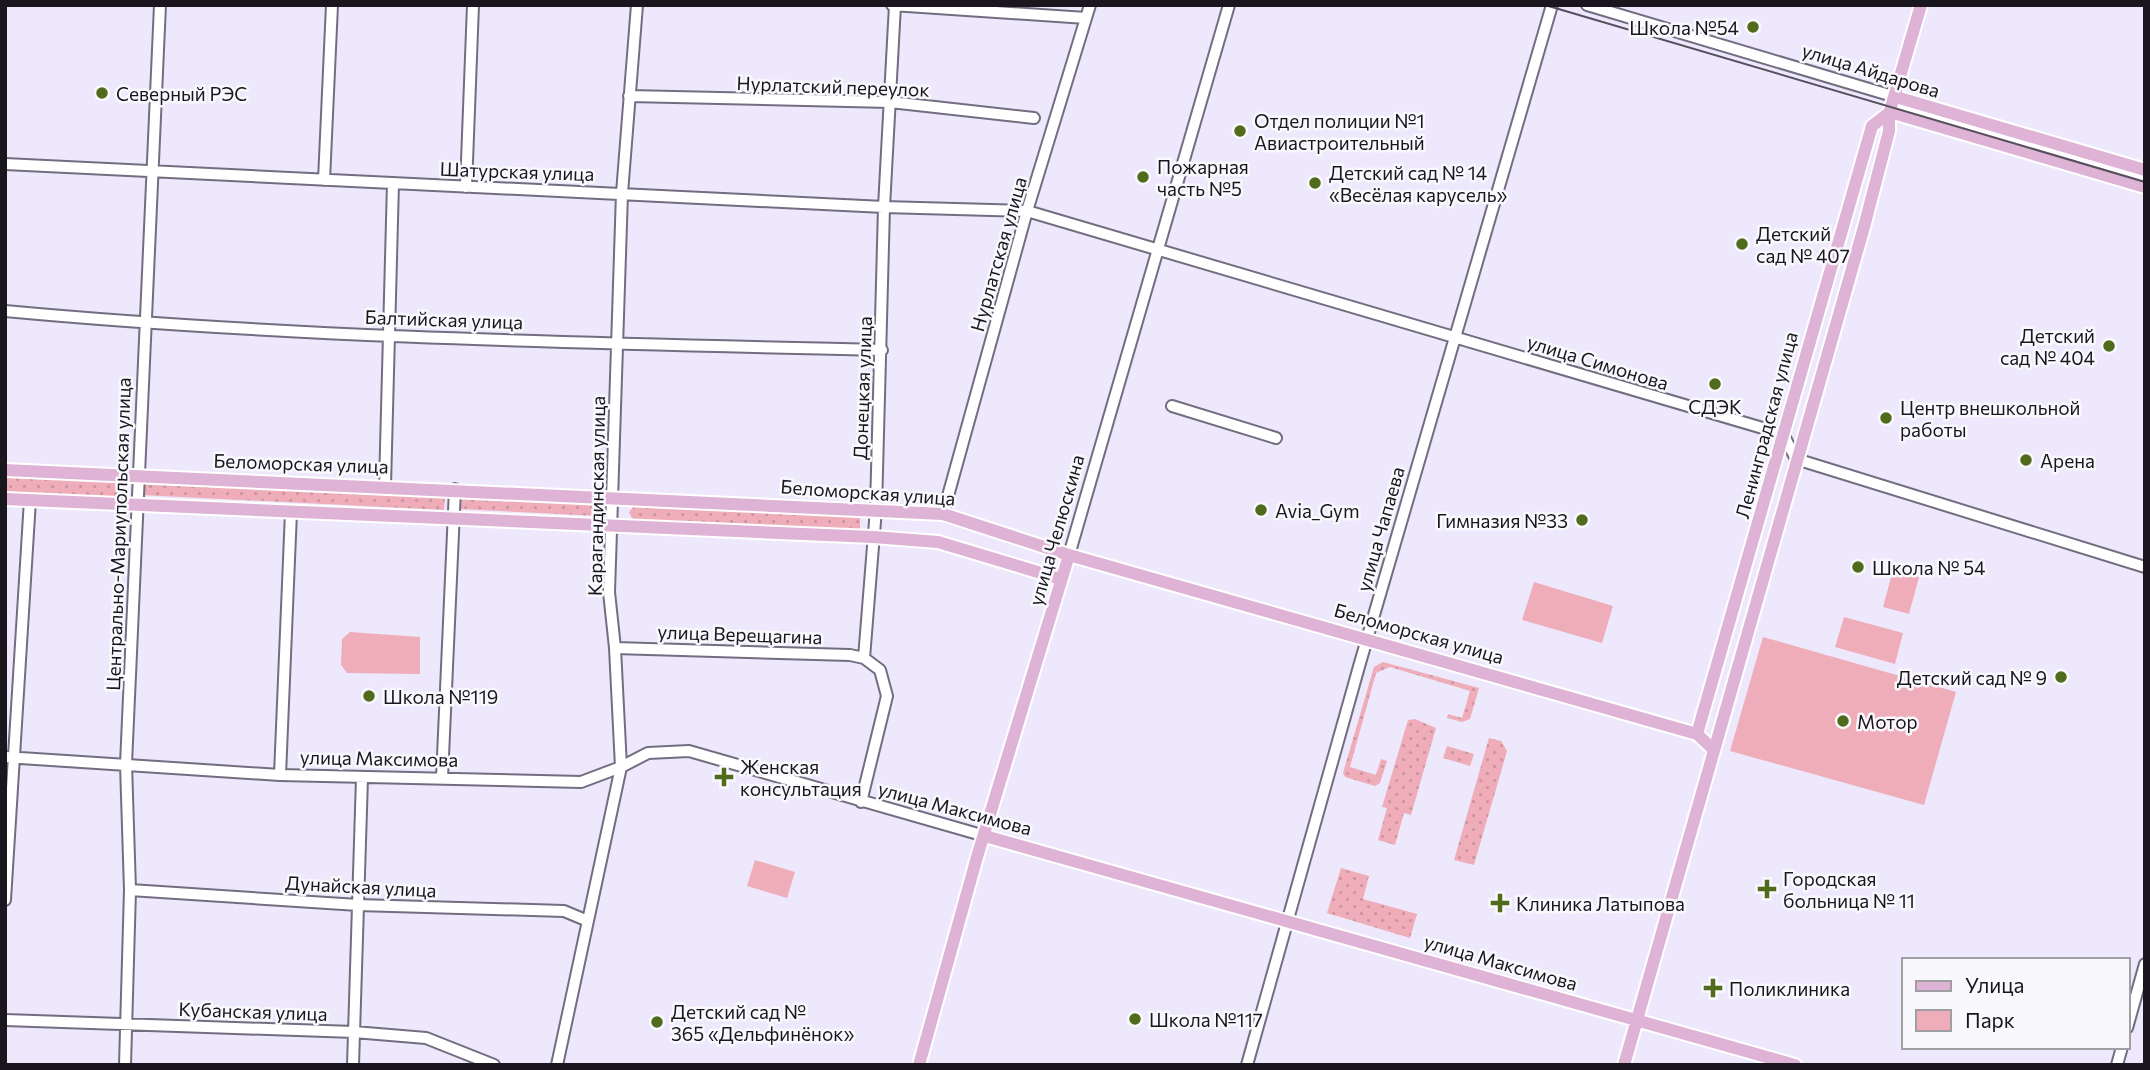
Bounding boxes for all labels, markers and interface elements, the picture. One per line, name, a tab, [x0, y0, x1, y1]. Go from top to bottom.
place label: Школа №54	[1629, 16, 1739, 39]
marker: Школа №54	[1745, 19, 1761, 35]
street label: улица Айдарова	[1799, 38, 1943, 102]
street label: Нурлатский переулок	[736, 71, 930, 101]
place label: Северный РЭС	[116, 82, 247, 105]
marker: Северный РЭС	[94, 85, 110, 101]
place label: Отдел полиции №1 Авиастроительный	[1254, 109, 1425, 154]
marker: Отдел полиции №1 Авиастроительный	[1232, 123, 1248, 139]
place label: Пожарная часть №5	[1157, 155, 1249, 200]
street label: Шатурская улица	[439, 157, 595, 185]
place label: Детский сад № 14 «Весёлая карусель»	[1329, 161, 1507, 206]
marker: Пожарная часть №5	[1135, 169, 1151, 185]
street label: Нурлатская улица	[965, 174, 1031, 334]
marker: Детский сад № 14 «Весёлая карусель»	[1307, 175, 1323, 191]
place label: Детский сад № 407	[1756, 222, 1850, 267]
marker: Детский сад № 407	[1734, 236, 1750, 252]
street label: Балтийская улица	[364, 305, 524, 333]
street label: Донецкая улица	[848, 316, 876, 460]
place label: Детский сад № 404	[2000, 324, 2095, 369]
street label: Ленинградская улица	[1730, 329, 1802, 521]
street label: улица Симонова	[1525, 330, 1671, 394]
marker: Детский сад № 404	[2101, 338, 2117, 354]
marker: СДЭК	[1707, 376, 1723, 392]
street label: Центрально-Мариупольская улица	[101, 377, 135, 691]
place label: СДЭК	[1688, 395, 1742, 418]
street label: Карагандинская улица	[583, 396, 609, 596]
place label: Центр внешкольной работы	[1900, 396, 2081, 441]
marker: Центр внешкольной работы	[1878, 410, 1894, 426]
street label: Беломорская улица	[213, 448, 389, 478]
place label: Арена	[2040, 449, 2095, 472]
street label: улица Челюскина	[1023, 452, 1089, 608]
marker: Арена	[2018, 452, 2034, 468]
street label: улица Чапаева	[1351, 464, 1409, 594]
street label: Беломорская улица	[780, 474, 956, 510]
place label: Avia_Gym	[1275, 499, 1360, 522]
marker: Avia_Gym	[1253, 502, 1269, 518]
place label: Гимназия №33	[1436, 509, 1568, 532]
marker: Гимназия №33	[1574, 512, 1590, 528]
place label: Школа № 54	[1872, 556, 1986, 579]
marker: Школа № 54	[1850, 559, 1866, 575]
street label: Беломорская улица	[1332, 598, 1506, 668]
street label: улица Верещагина	[657, 620, 823, 648]
place label: Детский сад № 9	[1897, 666, 2047, 689]
marker: Детский сад № 9	[2053, 669, 2069, 685]
place label: Школа №119	[383, 685, 498, 708]
marker: Школа №119	[361, 688, 377, 704]
place label: Мотор	[1857, 710, 1918, 733]
marker: Мотор	[1835, 713, 1851, 729]
street label: улица Максимова	[300, 745, 458, 771]
place label: Женская консультация	[740, 755, 862, 800]
marker: Женская консультация	[714, 767, 734, 787]
street label: улица Максимова	[876, 776, 1034, 840]
place label: Городская больница № 11	[1783, 867, 1915, 912]
street label: Дунайская улица	[285, 871, 437, 901]
marker: Городская больница № 11	[1757, 879, 1777, 899]
place label: Клиника Латыпова	[1516, 892, 1685, 915]
marker: Клиника Латыпова	[1490, 893, 1510, 913]
street label: улица Максимова	[1422, 929, 1580, 995]
legend	[1902, 958, 2129, 1049]
text: Улица	[1965, 972, 2024, 997]
place label: Поликлиника	[1729, 977, 1850, 1000]
marker: Поликлиника	[1703, 978, 1723, 998]
street label: Кубанская улица	[178, 997, 328, 1025]
place label: Детский сад № 365 «Дельфинёнок»	[671, 1000, 854, 1045]
text: Парк	[1965, 1007, 2015, 1032]
place label: Школа №117	[1149, 1008, 1263, 1031]
marker: Школа №117	[1127, 1011, 1143, 1027]
marker: Детский сад № 365 «Дельфинёнок»	[649, 1014, 665, 1030]

